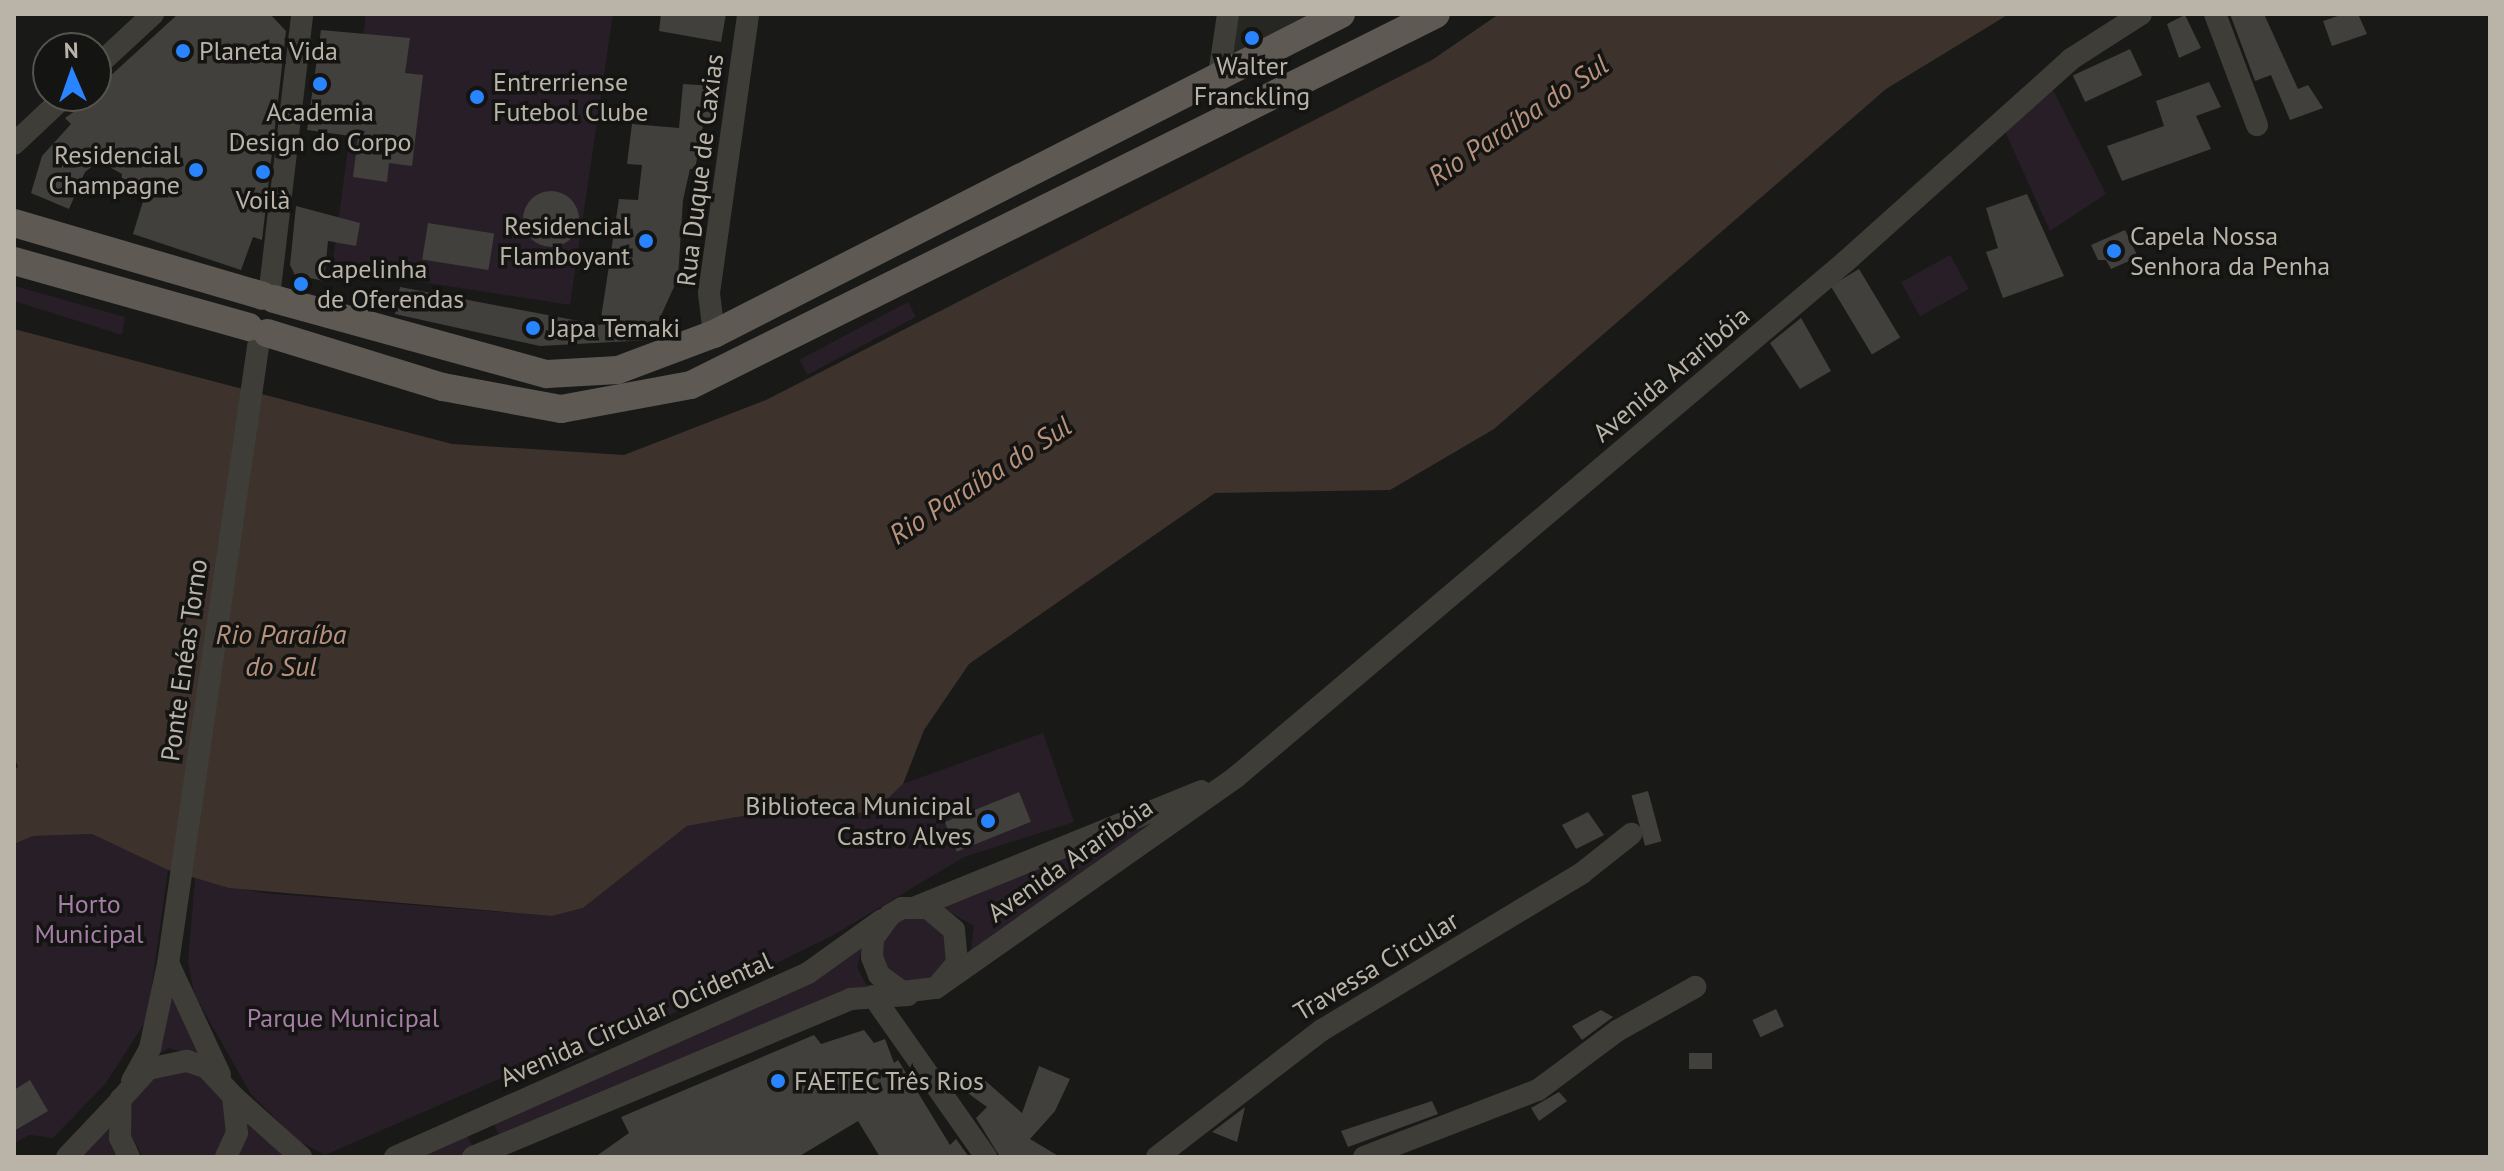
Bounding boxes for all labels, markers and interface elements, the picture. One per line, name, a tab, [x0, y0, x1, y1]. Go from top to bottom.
marker: Walter Franckling	[1243, 29, 1261, 47]
north arrow	[32, 32, 112, 112]
place label: Planeta Vida	[199, 35, 339, 67]
text: N	[64, 36, 79, 64]
marker: Planeta Vida	[174, 42, 192, 60]
water label: Rio Paraíba do Sul	[1422, 47, 1614, 193]
place label: Walter Franckling	[1194, 50, 1310, 112]
street label: Rua Duque de Caxias	[670, 52, 730, 288]
place label: Entrerriense Futebol Clube	[493, 66, 648, 128]
marker: Academia Design do Corpo	[311, 75, 329, 93]
marker: Entrerriense Futebol Clube	[468, 88, 486, 106]
place label: Academia Design do Corpo	[229, 96, 411, 158]
place label: Residencial Champagne	[49, 139, 180, 200]
marker: Residencial Champagne	[187, 161, 205, 179]
marker: Voilà	[254, 163, 272, 181]
place label: Voilà	[236, 184, 290, 216]
place label: Residencial Flamboyant	[499, 210, 630, 272]
place label: Capela Nossa Senhora da Penha	[2130, 220, 2330, 282]
marker: Residencial Flamboyant	[637, 232, 655, 250]
marker: Capela Nossa Senhora da Penha	[2105, 242, 2123, 260]
place label: Capelinha de Oferendas	[317, 253, 464, 314]
marker: Capelinha de Oferendas	[292, 275, 310, 293]
street label: Avenida Araribóia	[1586, 299, 1756, 449]
place label: Japa Temaki	[549, 312, 681, 344]
marker: Japa Temaki	[524, 319, 542, 337]
water label: Rio Paraíba do Sul	[883, 409, 1077, 551]
street label: Ponte Enéas Torno	[154, 557, 214, 763]
water label: Rio Paraíba do Sul	[216, 617, 346, 683]
place label: Biblioteca Municipal Castro Alves	[745, 790, 972, 852]
street label: Avenida Araribóia	[981, 791, 1159, 929]
marker: Biblioteca Municipal Castro Alves	[979, 812, 997, 830]
park label: Horto Municipal	[34, 888, 144, 950]
street label: Travessa Circular	[1288, 905, 1464, 1027]
street label: Avenida Circular Ocidental	[495, 945, 777, 1093]
park label: Parque Municipal	[247, 1002, 439, 1034]
place label: FAETEC Três Rios	[794, 1065, 986, 1097]
marker: FAETEC Três Rios	[769, 1072, 787, 1090]

